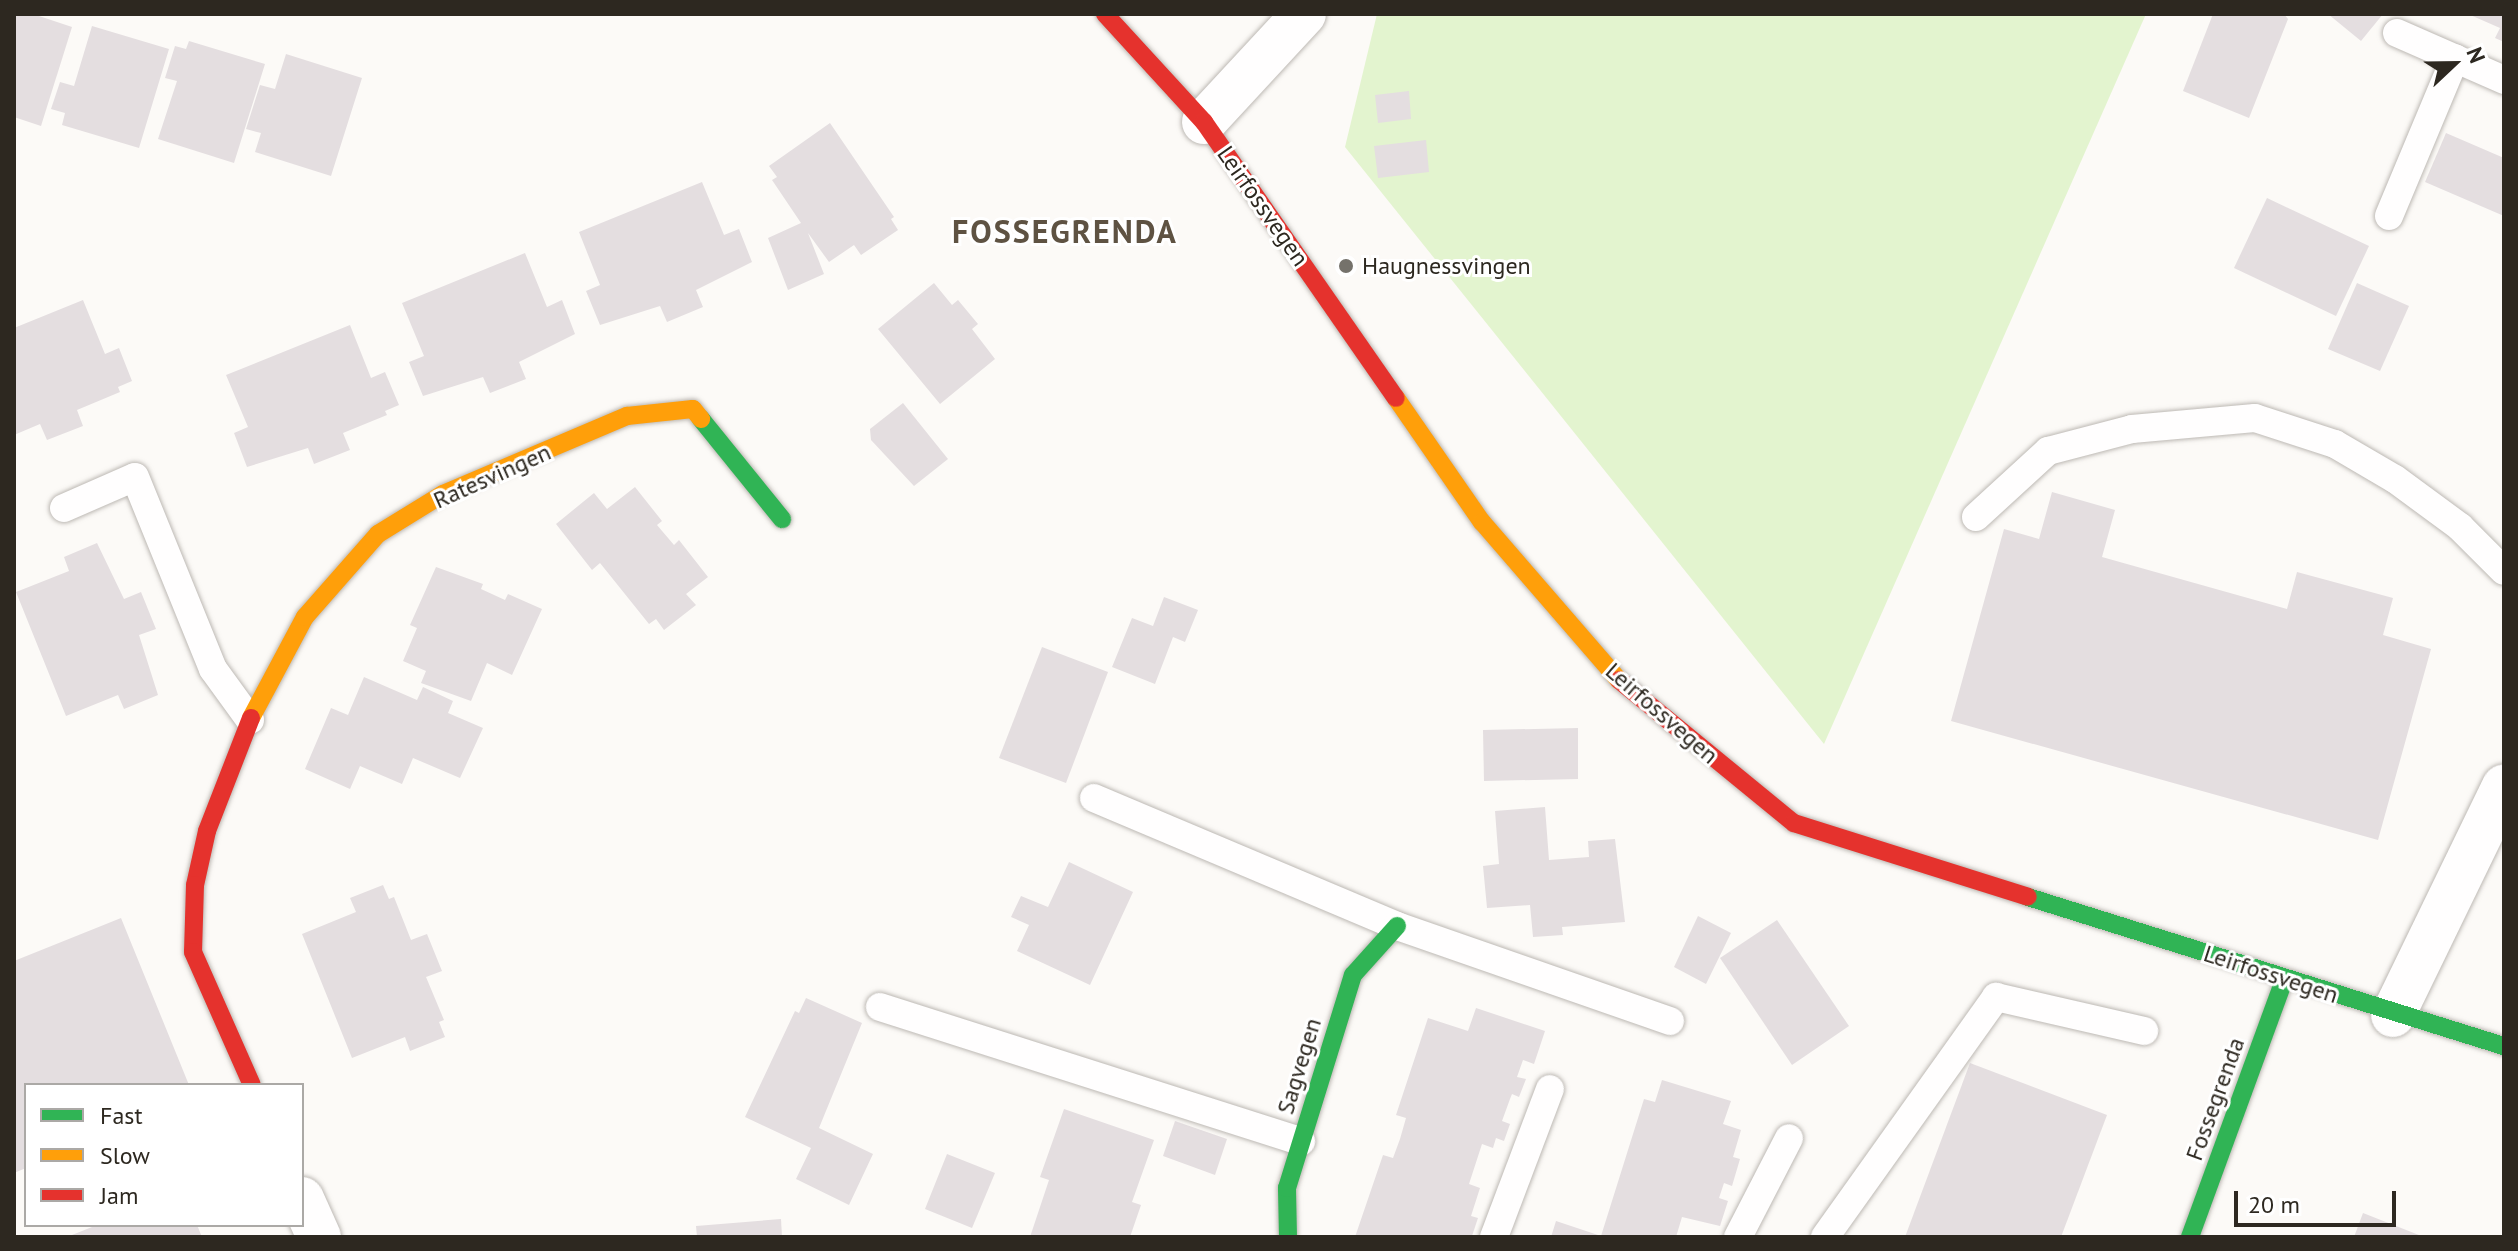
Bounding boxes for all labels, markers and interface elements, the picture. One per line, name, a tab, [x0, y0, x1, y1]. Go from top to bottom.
north arrow	[2414, 24, 2494, 104]
text: N	[2461, 43, 2492, 67]
street label: Leirfossvegen	[1211, 141, 1315, 271]
district label: FOSSEGRENDA	[952, 212, 1178, 250]
place label: Haugnessvingen	[1362, 252, 1531, 280]
marker: Haugnessvingen	[1337, 257, 1355, 275]
street label: Ratesvingen	[429, 437, 555, 515]
street label: Leirfossvegen	[1600, 656, 1724, 770]
street label: Leirfossvegen	[2200, 939, 2342, 1009]
street label: Sagvegen	[1271, 1014, 1327, 1118]
street label: Fossegrenda	[2179, 1034, 2251, 1164]
legend	[24, 1083, 304, 1227]
text: Fast	[100, 1100, 143, 1131]
text: Slow	[100, 1140, 150, 1171]
scale bar	[2238, 1175, 2400, 1225]
text: Jam	[100, 1180, 138, 1211]
text: 20 m	[2248, 1189, 2300, 1220]

